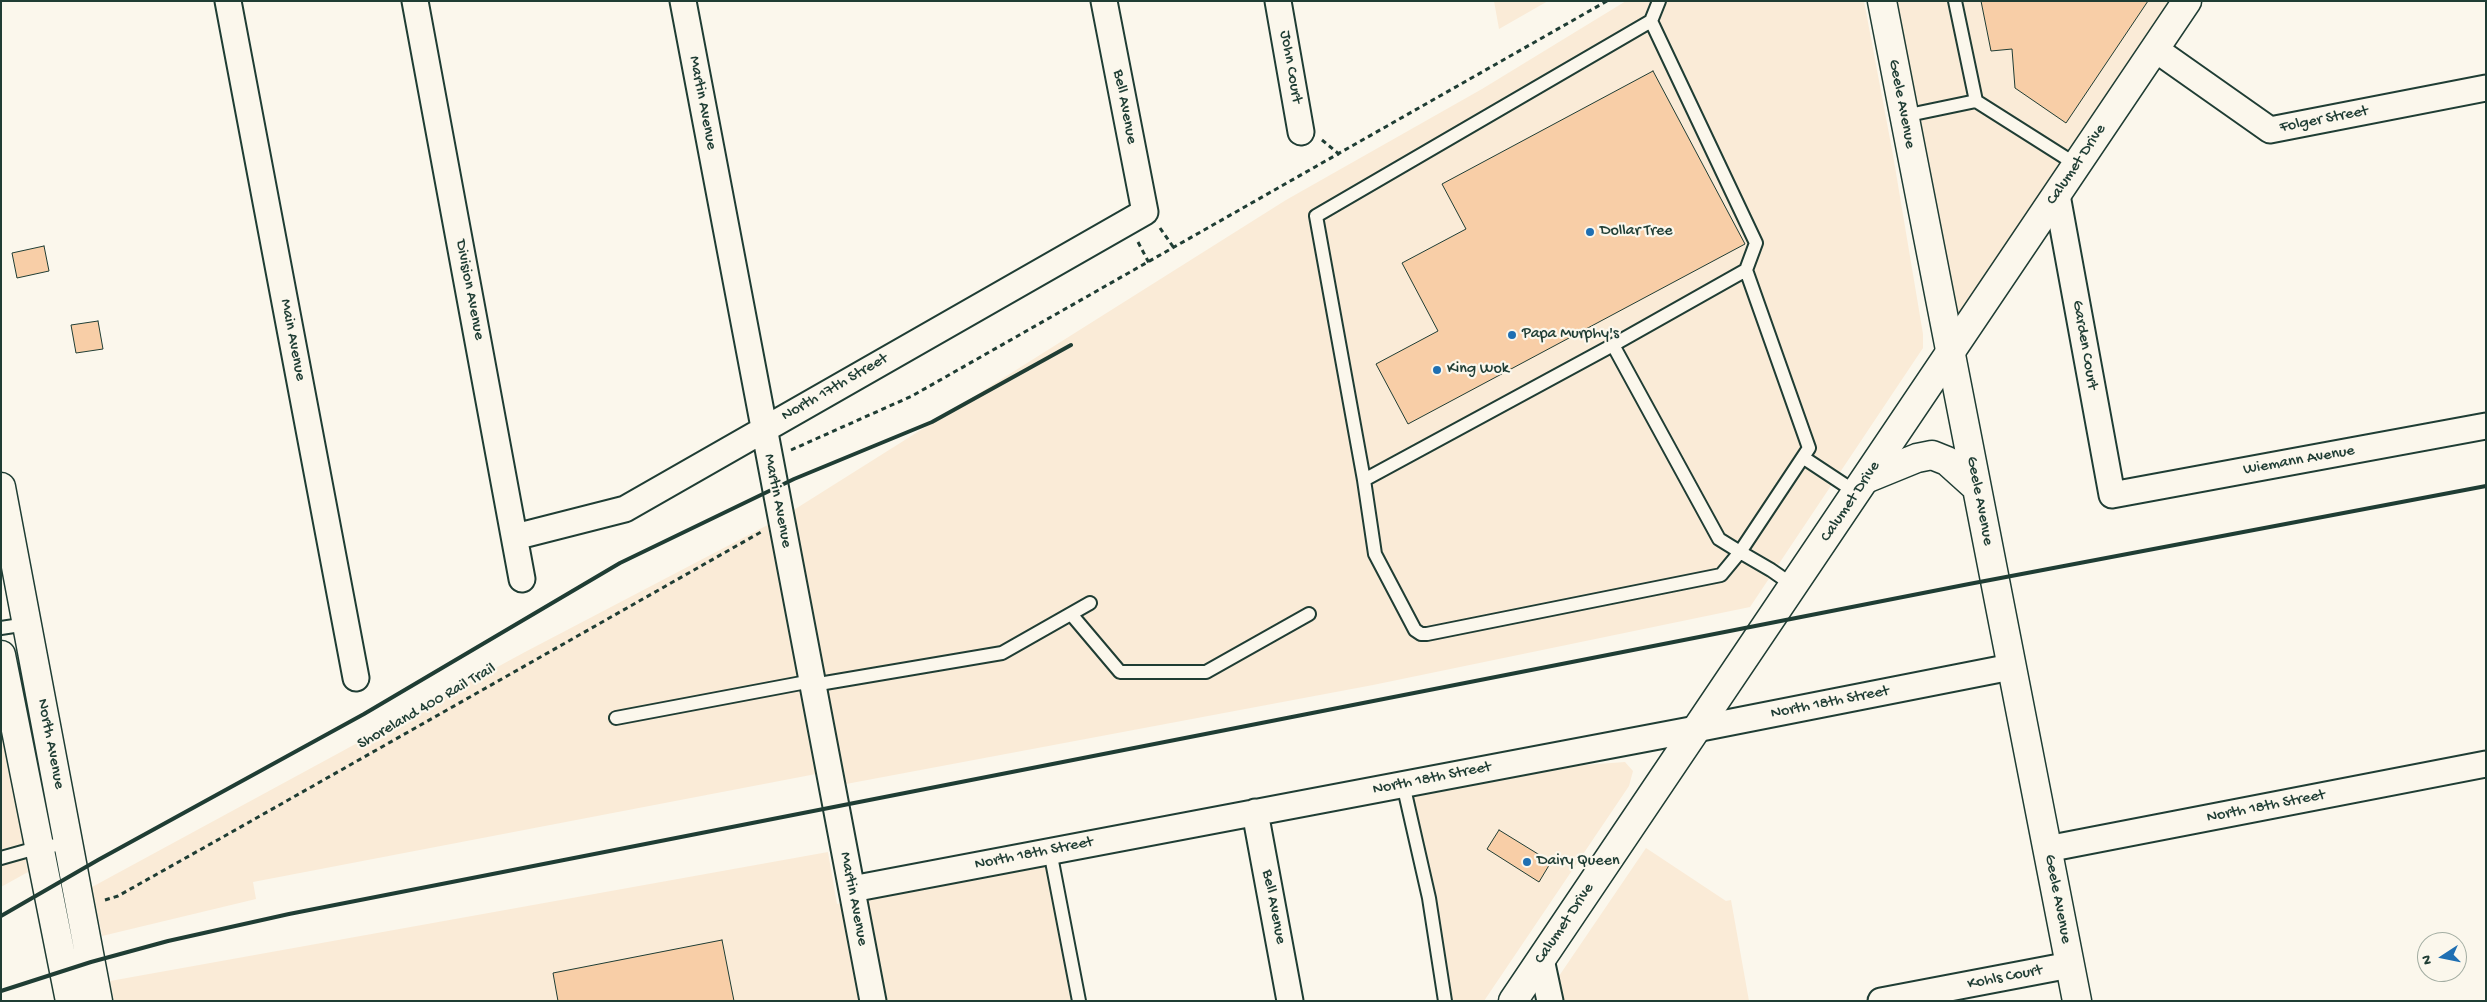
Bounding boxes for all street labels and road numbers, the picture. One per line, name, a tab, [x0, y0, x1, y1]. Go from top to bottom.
street label: John Court	[1274, 29, 1306, 105]
street label: Martin Avenue	[683, 54, 721, 152]
street label: Geele Avenue	[1883, 58, 1919, 150]
street label: Bell Avenue	[1107, 68, 1141, 146]
street label: Folger Street	[2278, 102, 2370, 138]
street label: Calumet Drive	[2043, 121, 2111, 209]
street label: Division Avenue	[450, 238, 488, 342]
street label: Main Avenue	[275, 297, 309, 383]
street label: Garden Court	[2067, 299, 2101, 391]
street label: North 17th Street	[778, 350, 892, 426]
street label: Wiemann Avenue	[2242, 442, 2356, 480]
street label: Martin Avenue	[758, 452, 796, 550]
street label: Geele Avenue	[1961, 455, 1997, 547]
street label: Calumet Drive	[1817, 458, 1885, 546]
street label: Shoreland 400 Rail Trail	[354, 660, 500, 754]
street label: North 18th Street	[1769, 682, 1891, 724]
street label: North Avenue	[32, 697, 68, 791]
street label: North 18th Street	[1371, 758, 1493, 800]
street label: North 18th Street	[2205, 786, 2327, 828]
street label: North 18th Street	[973, 833, 1095, 875]
street label: Martin Avenue	[834, 850, 872, 948]
street label: Geele Avenue	[2039, 853, 2075, 945]
street label: Bell Avenue	[1256, 868, 1290, 946]
street label: Calumet Drive	[1531, 880, 1599, 968]
street label: Kohls Court	[1966, 961, 2044, 995]

